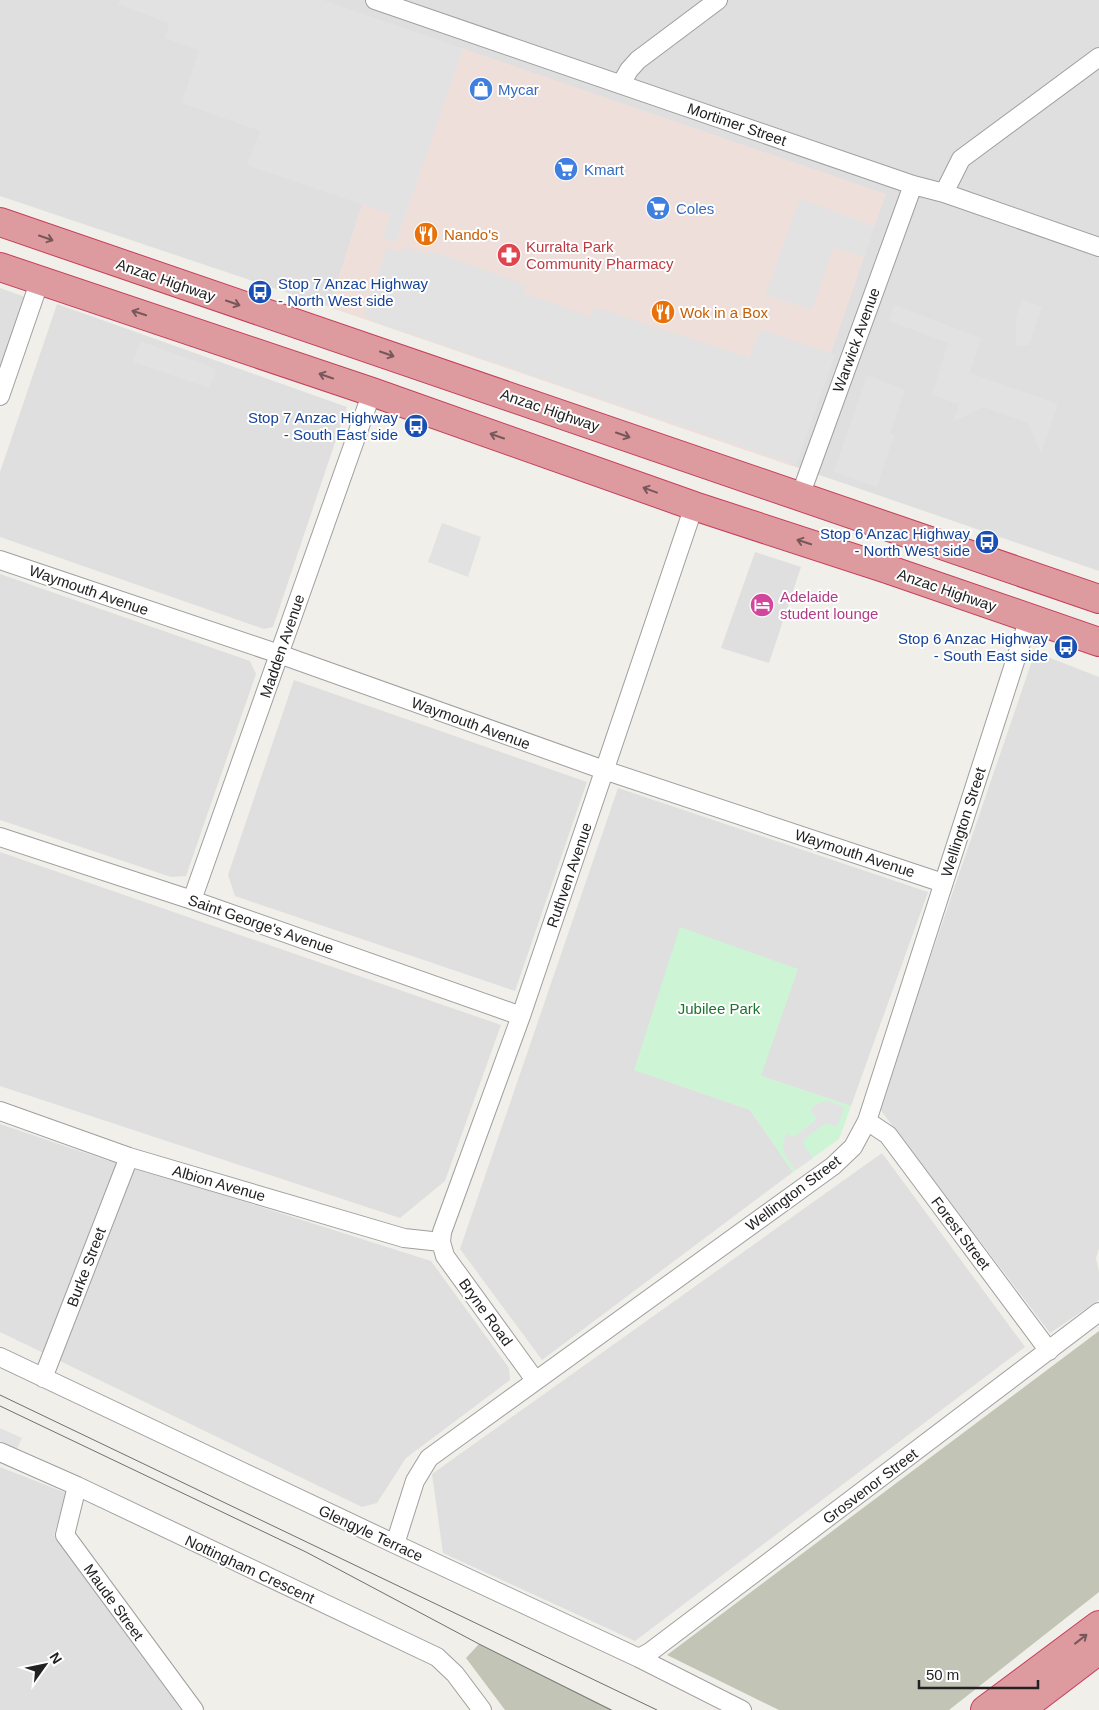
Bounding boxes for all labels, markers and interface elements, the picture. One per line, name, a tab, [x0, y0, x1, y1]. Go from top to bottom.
shop icon: Mycar	[468, 76, 494, 102]
place label: Mycar	[498, 81, 539, 98]
street label: Mortimer Street	[685, 99, 789, 149]
supermarket icon: Kmart	[553, 156, 579, 182]
place label: Kmart	[584, 161, 625, 178]
supermarket icon: Coles	[645, 195, 671, 221]
place label: Coles	[676, 200, 714, 217]
restaurant icon: Nando's	[413, 221, 439, 247]
place label: Nando's	[444, 226, 499, 243]
one-way arrow	[38, 234, 53, 243]
place label: Kurralta Park Community Pharmacy	[526, 238, 674, 272]
pharmacy icon: Kurralta Park Community Pharmacy	[496, 242, 522, 268]
street label: Anzac Highway	[114, 255, 218, 305]
place label: Stop 7 Anzac Highway - North West side	[278, 275, 429, 309]
bus stop icon: Stop 7 Anzac Highway - North West side	[247, 279, 273, 305]
street label: Warwick Avenue	[829, 285, 883, 395]
one-way arrow	[224, 298, 240, 308]
restaurant icon: Wok in a Box	[650, 299, 676, 325]
place label: Wok in a Box	[680, 304, 769, 321]
one-way arrow	[131, 307, 147, 317]
one-way arrow	[378, 350, 394, 360]
one-way arrow	[318, 371, 334, 380]
street label: Anzac Highway	[498, 385, 602, 435]
place label: Stop 7 Anzac Highway - South East side	[248, 409, 398, 443]
bus stop icon: Stop 7 Anzac Highway - South East side	[403, 413, 429, 439]
one-way arrow	[490, 431, 505, 440]
one-way arrow	[615, 431, 631, 440]
one-way arrow	[643, 485, 658, 494]
place label: Stop 6 Anzac Highway - North West side	[820, 525, 970, 559]
bus stop icon: Stop 6 Anzac Highway - North West side	[974, 529, 1000, 555]
one-way arrow	[797, 537, 812, 546]
street label: Waymouth Avenue	[27, 562, 151, 618]
street label: Anzac Highway	[895, 565, 999, 615]
place label: Adelaide student lounge	[780, 588, 878, 622]
street label: Madden Avenue	[256, 592, 308, 700]
hotel icon: Adelaide student lounge	[749, 592, 775, 618]
place label: Stop 6 Anzac Highway - South East side	[898, 630, 1048, 664]
bus stop icon: Stop 6 Anzac Highway - South East side	[1053, 634, 1079, 660]
street label: Waymouth Avenue	[409, 694, 533, 752]
street label: Wellington Street	[937, 764, 989, 879]
street label: Ruthven Avenue	[543, 820, 595, 930]
street label: Waymouth Avenue	[793, 826, 917, 880]
street label: Saint George's Avenue	[186, 891, 336, 957]
park label: Jubilee Park	[678, 1000, 761, 1017]
street label: Wellington Street	[742, 1151, 844, 1234]
street label: Albion Avenue	[171, 1162, 267, 1204]
street label: Forest Street	[928, 1193, 994, 1273]
street label: Burke Street	[63, 1224, 109, 1309]
street label: Bryne Road	[456, 1275, 516, 1349]
street label: Grosvenor Street	[819, 1444, 921, 1527]
street label: Glengyle Terrace	[316, 1501, 426, 1565]
street label: Nottingham Crescent	[183, 1532, 318, 1607]
street label: Maude Street	[81, 1561, 148, 1644]
one-way arrow	[1074, 1634, 1088, 1644]
north arrow	[20, 1640, 70, 1690]
text: N	[46, 1649, 65, 1667]
scale bar	[919, 1658, 1038, 1690]
text: 50 m	[926, 1666, 959, 1683]

